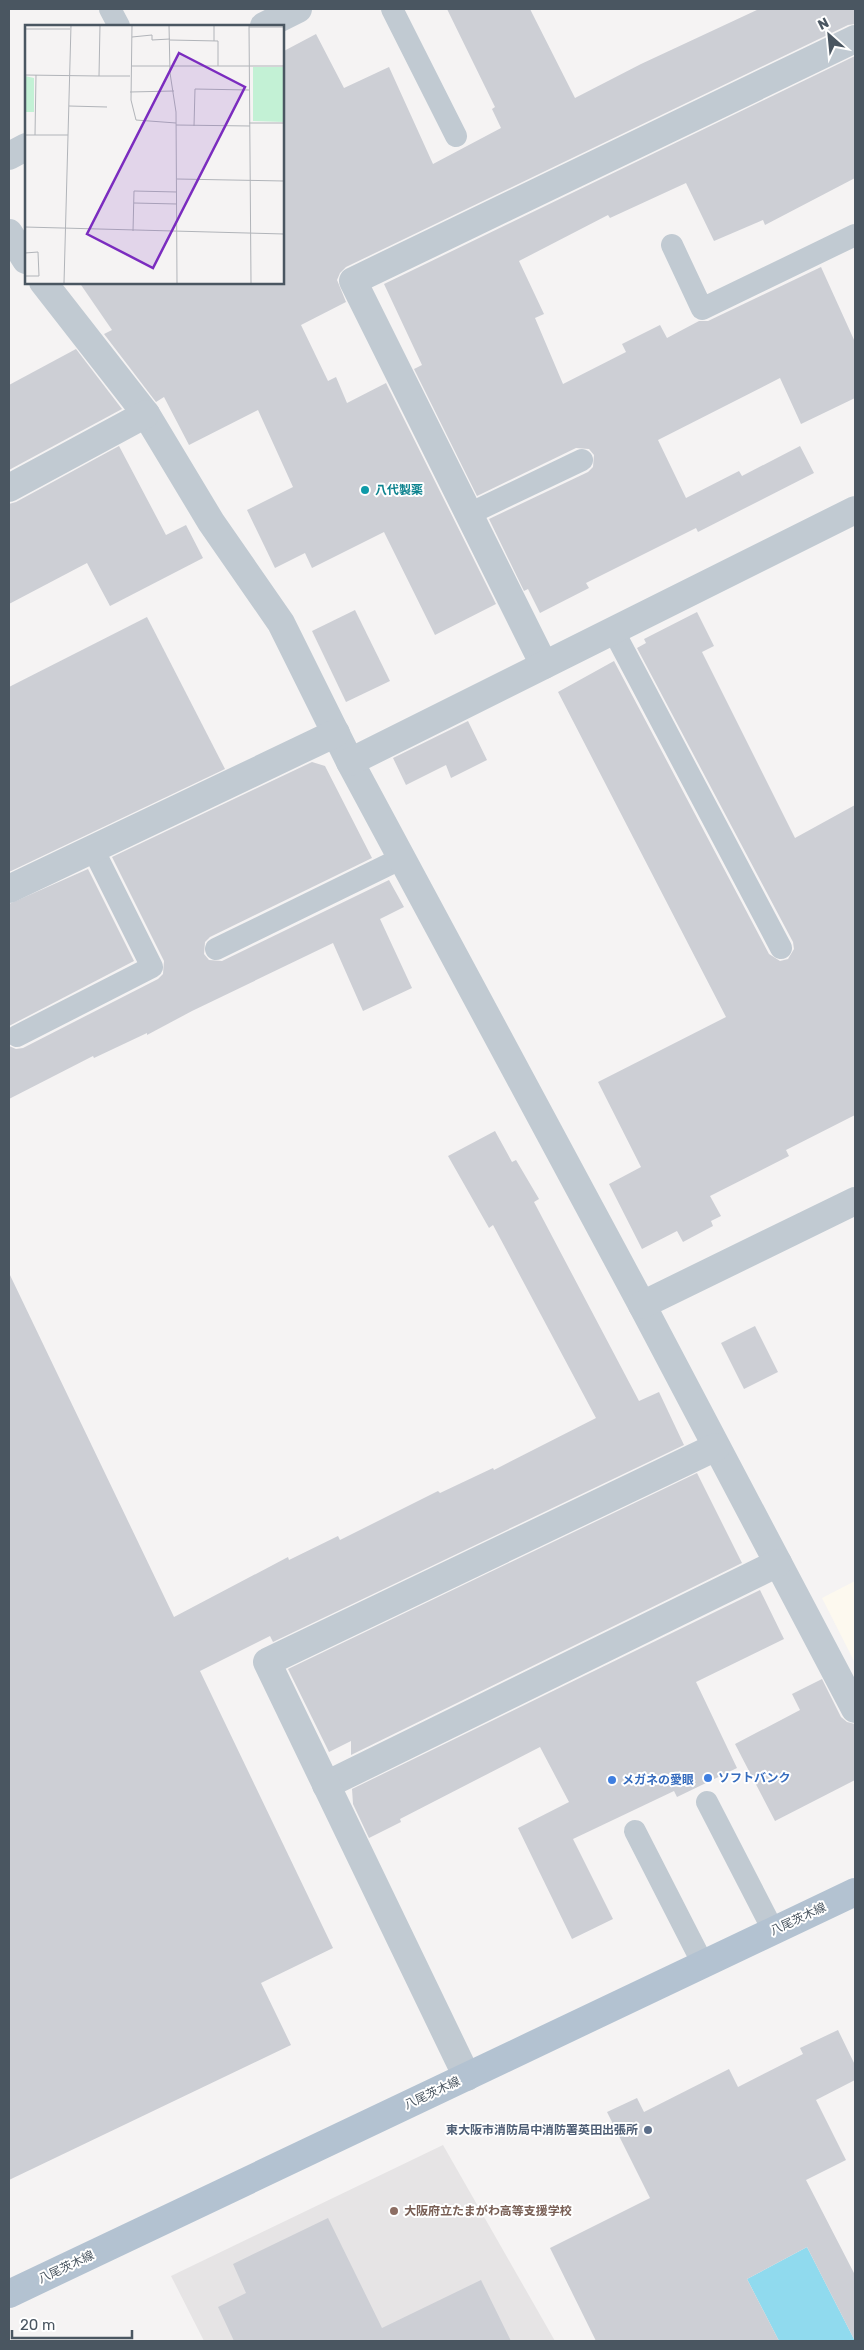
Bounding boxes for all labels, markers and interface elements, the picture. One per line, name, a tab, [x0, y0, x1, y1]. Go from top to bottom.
north arrow	[804, 10, 854, 60]
text: N	[815, 14, 832, 34]
inset map	[25, 25, 284, 284]
place label: 八代製薬	[375, 483, 423, 497]
marker: 八代製薬	[359, 484, 371, 496]
place label: ソフトバンク	[718, 1771, 791, 1785]
marker: ソフトバンク	[702, 1772, 714, 1784]
place label: メガネの愛眼	[622, 1773, 694, 1787]
marker: メガネの愛眼	[606, 1774, 618, 1786]
street label: 八尾茨木線	[768, 1900, 828, 1938]
street label: 八尾茨木線	[402, 2074, 462, 2112]
place label: 東大阪市消防局中消防署英田出張所	[446, 2123, 638, 2137]
marker: 東大阪市消防局中消防署英田出張所	[642, 2124, 654, 2136]
place label: 大阪府立たまがわ高等支援学校	[404, 2204, 572, 2218]
marker: 大阪府立たまがわ高等支援学校	[388, 2205, 400, 2217]
street label: 八尾茨木線	[36, 2248, 96, 2286]
scale bar	[12, 2308, 132, 2340]
text: 20 m	[20, 2316, 55, 2334]

